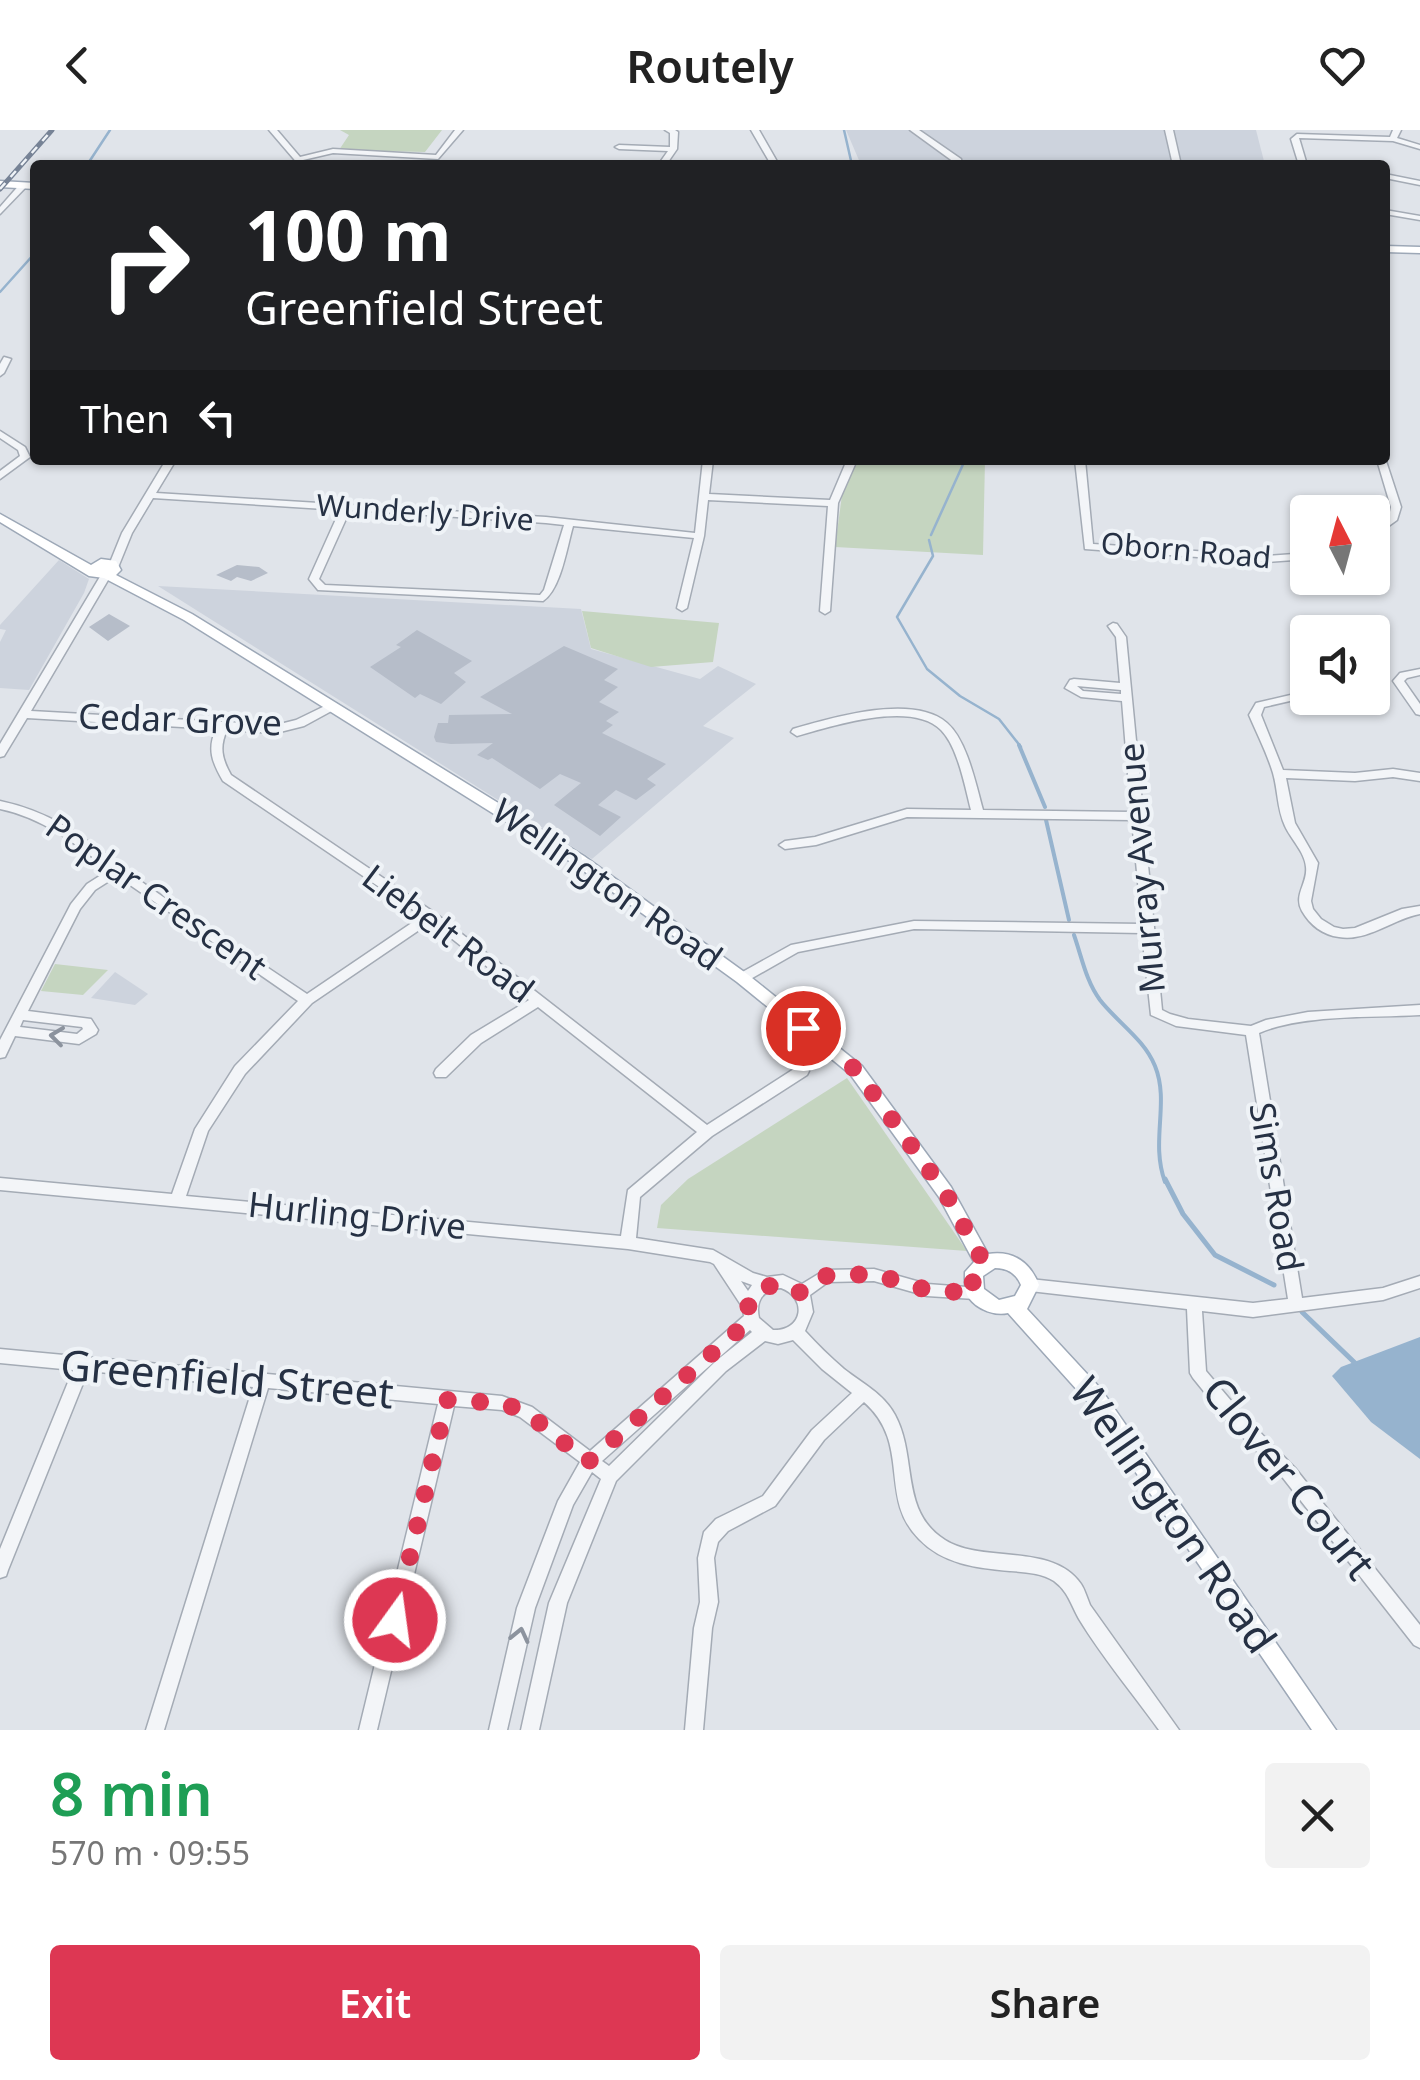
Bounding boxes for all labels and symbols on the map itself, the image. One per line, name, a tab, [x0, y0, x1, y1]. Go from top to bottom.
street label: Wunderly Drive	[315, 483, 535, 540]
north arrow	[1290, 495, 1390, 595]
street label: Oborn Road	[1099, 522, 1273, 577]
street label: Cedar Grove	[77, 691, 283, 746]
street label: Murray Avenue	[1106, 741, 1175, 995]
street label: Wellington Road	[484, 787, 732, 981]
street label: Poplar Crescent	[37, 802, 277, 989]
street label: Liebelt Road	[354, 853, 544, 1013]
pin	[761, 986, 846, 1071]
one-way arrow	[48, 1026, 64, 1047]
street label: Sims Road	[1239, 1098, 1315, 1275]
street label: Hurling Drive	[246, 1180, 468, 1249]
street label: Greenfield Street	[58, 1335, 396, 1420]
street label: Clover Court	[1191, 1364, 1390, 1590]
street label: Wellington Road	[1058, 1365, 1291, 1663]
position arrow	[343, 1568, 447, 1672]
one-way arrow	[508, 1627, 529, 1644]

